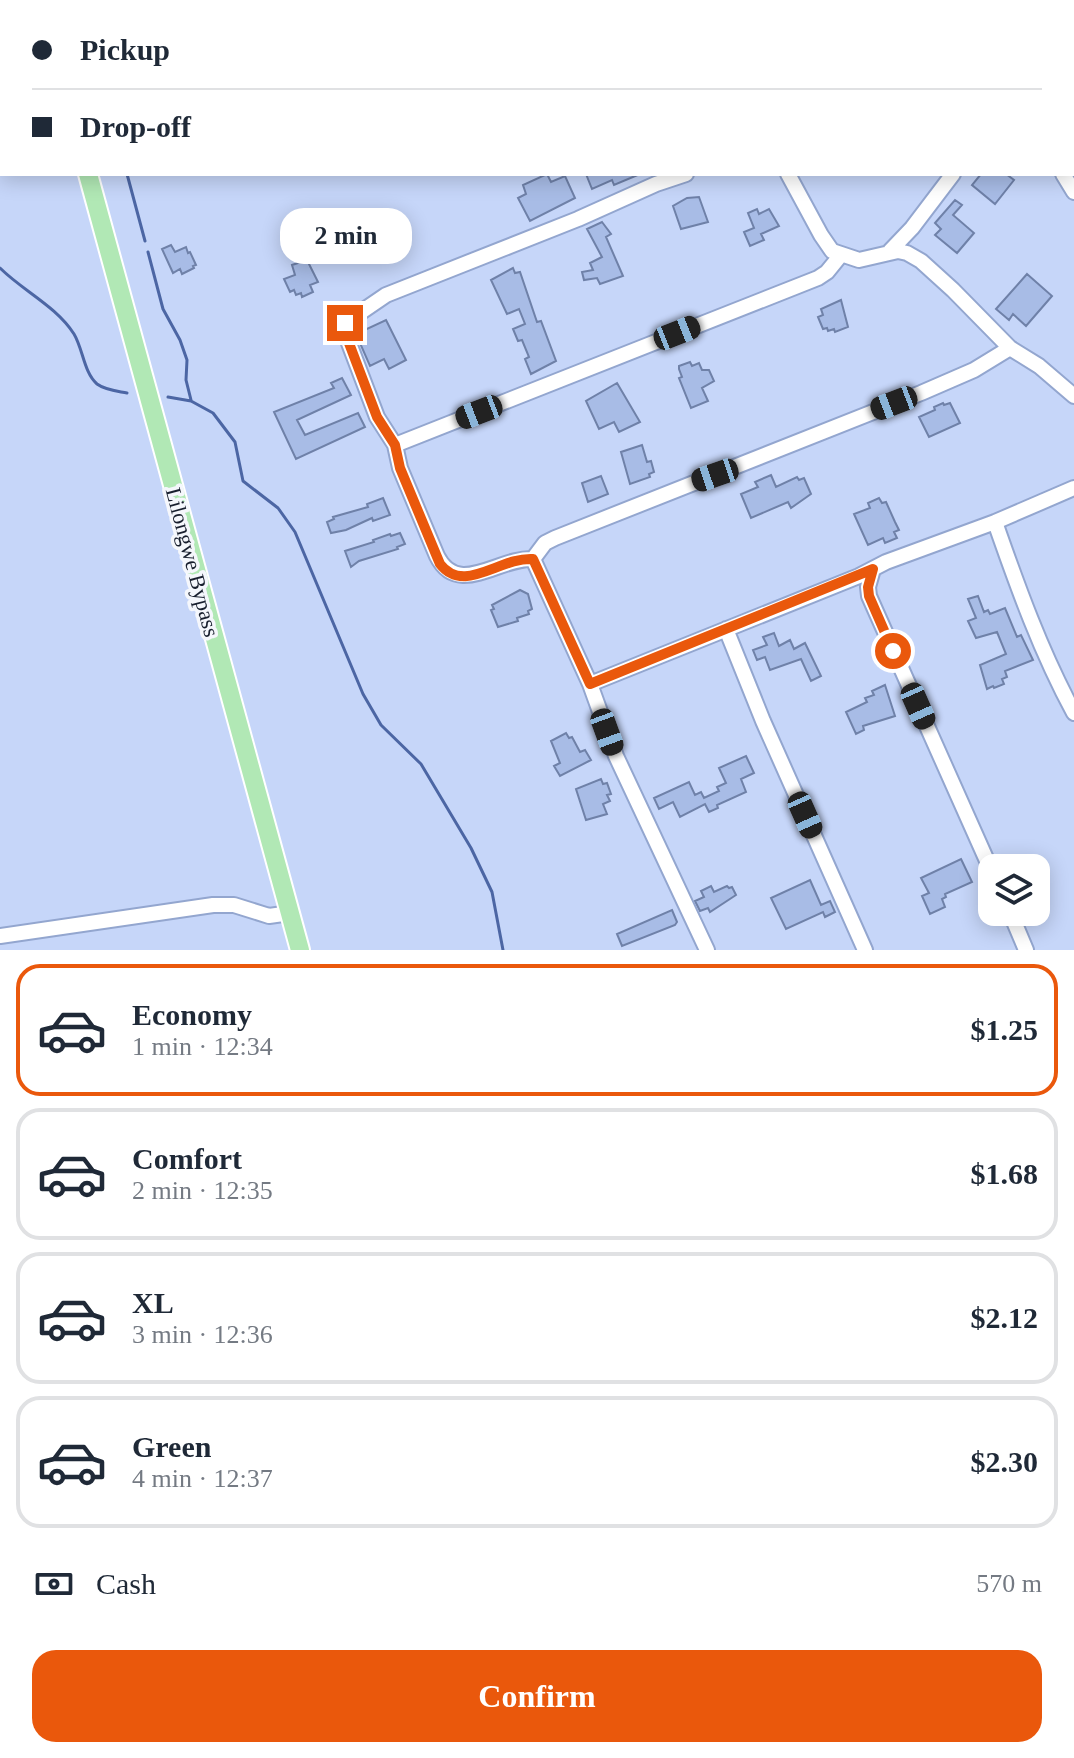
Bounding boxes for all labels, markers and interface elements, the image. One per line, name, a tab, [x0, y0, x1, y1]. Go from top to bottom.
text: Pickup	[80, 33, 170, 66]
text: Drop-off	[80, 110, 191, 143]
callout: 2 min	[279, 207, 411, 263]
text: 2 min	[315, 221, 377, 250]
route end	[327, 305, 363, 341]
car	[650, 313, 704, 353]
car	[867, 383, 921, 423]
car	[452, 392, 506, 432]
car	[688, 456, 742, 494]
street label: Lilongwe Bypass	[161, 485, 224, 639]
route start	[875, 633, 911, 669]
car	[897, 679, 939, 733]
car	[588, 705, 626, 759]
car	[784, 788, 826, 842]
map controls	[978, 854, 1050, 926]
button: layers	[978, 854, 1050, 926]
icon: car	[36, 994, 108, 1066]
text: Economy	[132, 998, 252, 1031]
text: $1.25	[971, 1013, 1038, 1046]
text: 1 min · 12:34	[132, 1032, 273, 1061]
icon: car	[36, 1138, 108, 1210]
text: Comfort	[132, 1142, 242, 1175]
text: $1.68	[971, 1157, 1038, 1190]
text: 2 min · 12:35	[132, 1176, 273, 1205]
icon: car	[36, 1282, 108, 1354]
text: XL	[132, 1286, 174, 1319]
text: $2.12	[971, 1301, 1038, 1334]
text: 3 min · 12:36	[132, 1320, 273, 1349]
icon: car	[36, 1426, 108, 1498]
text: Green	[132, 1430, 211, 1463]
text: $2.30	[971, 1445, 1038, 1478]
text: 4 min · 12:37	[132, 1464, 273, 1493]
icon: cash	[32, 1562, 76, 1606]
text: Cash	[96, 1567, 156, 1600]
text: 570 m	[976, 1569, 1042, 1598]
button: Confirm	[32, 1650, 1042, 1742]

